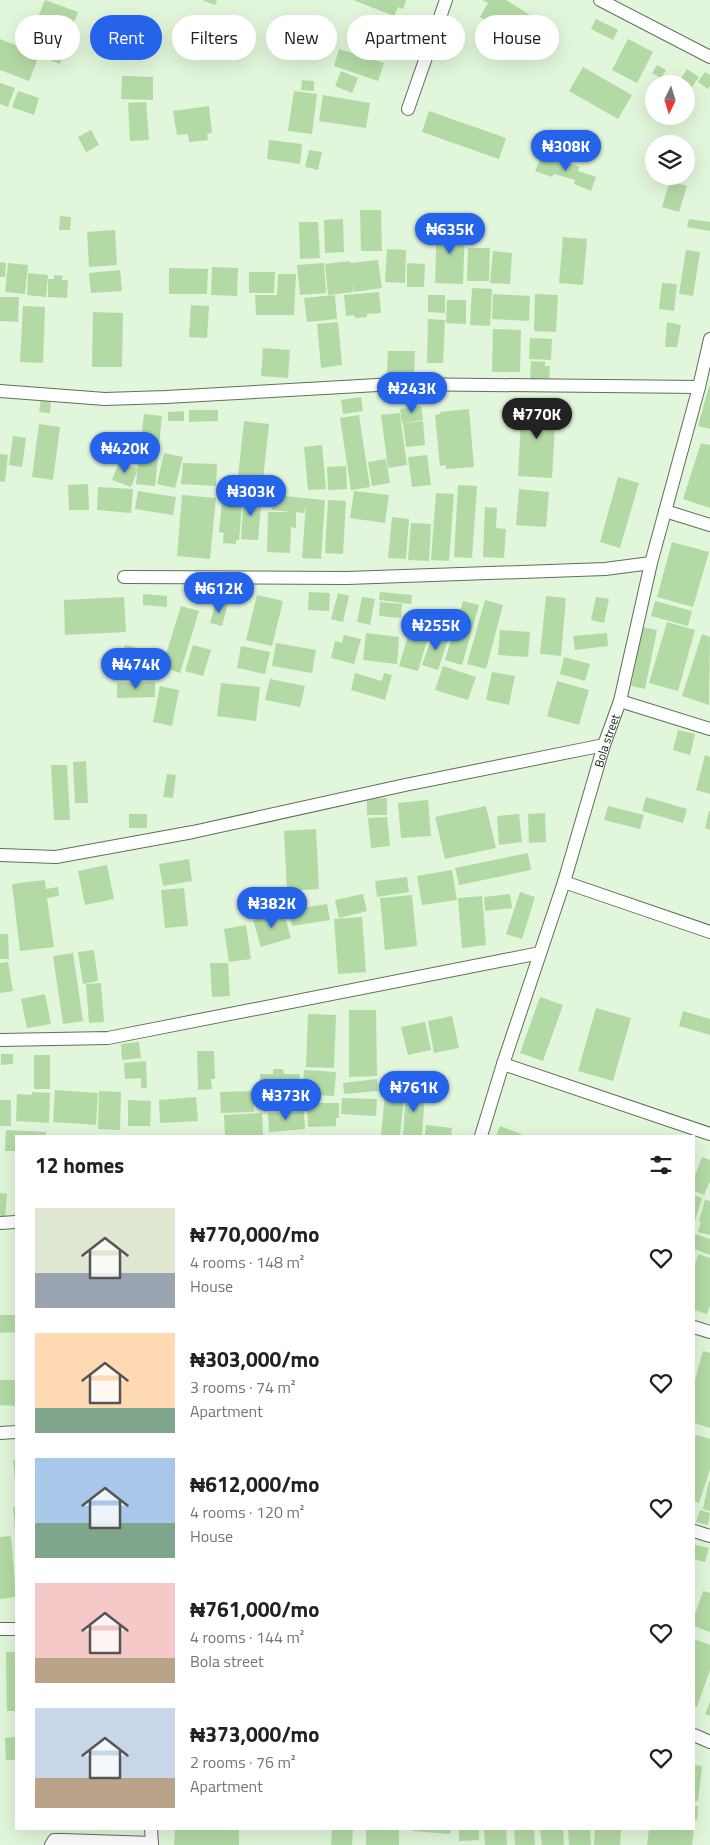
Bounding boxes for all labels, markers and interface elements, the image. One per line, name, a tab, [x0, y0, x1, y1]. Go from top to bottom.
chip: Buy	[15, 15, 80, 60]
chip: Rent	[90, 15, 162, 60]
chip: Filters	[172, 15, 256, 60]
chip: New	[266, 15, 337, 60]
chip: Apartment	[347, 15, 465, 60]
chip: House	[475, 15, 559, 60]
north arrow	[645, 75, 695, 125]
map controls	[645, 75, 695, 185]
pin: ₦308K	[531, 130, 601, 172]
text: ₦308K	[542, 134, 590, 158]
button: layers	[645, 135, 695, 185]
pin: ₦635K	[415, 212, 485, 255]
text: ₦635K	[426, 217, 474, 241]
pin: ₦243K	[377, 372, 447, 414]
text: ₦243K	[388, 376, 436, 400]
pin: ₦770K	[502, 398, 572, 440]
text: ₦770K	[513, 402, 561, 426]
pin: ₦420K	[90, 432, 160, 474]
text: ₦420K	[101, 436, 149, 460]
pin: ₦303K	[216, 474, 286, 517]
text: ₦303K	[227, 479, 275, 503]
pin: ₦612K	[184, 572, 254, 614]
text: ₦612K	[195, 576, 243, 600]
pin: ₦255K	[401, 608, 471, 651]
text: ₦255K	[412, 613, 460, 637]
pin: ₦474K	[101, 648, 171, 690]
text: ₦474K	[112, 652, 160, 676]
street label: Bola street	[589, 710, 624, 769]
pin: ₦382K	[237, 886, 307, 929]
text: ₦382K	[248, 891, 296, 915]
pin: ₦761K	[379, 1070, 449, 1113]
text: ₦761K	[390, 1075, 438, 1099]
pin: ₦373K	[251, 1078, 321, 1121]
text: ₦373K	[262, 1083, 310, 1107]
text: 12 homes	[35, 1149, 124, 1181]
icon: filters	[647, 1151, 675, 1179]
text: ₦770,000/mo	[190, 1218, 319, 1250]
icon: home	[75, 1228, 135, 1288]
icon: heart	[647, 1244, 675, 1272]
text: 4 rooms · 148 m²	[190, 1250, 304, 1274]
text: House	[190, 1274, 233, 1298]
text: ₦303,000/mo	[190, 1343, 319, 1375]
icon: home	[75, 1353, 135, 1413]
icon: heart	[647, 1369, 675, 1397]
text: 3 rooms · 74 m²	[190, 1375, 295, 1399]
text: Apartment	[190, 1399, 263, 1423]
text: ₦612,000/mo	[190, 1468, 319, 1500]
icon: home	[75, 1478, 135, 1538]
icon: heart	[647, 1494, 675, 1522]
text: 4 rooms · 120 m²	[190, 1500, 304, 1524]
text: House	[190, 1524, 233, 1548]
text: ₦761,000/mo	[190, 1593, 319, 1625]
icon: home	[75, 1603, 135, 1663]
icon: heart	[647, 1619, 675, 1647]
text: 4 rooms · 144 m²	[190, 1625, 304, 1649]
text: Bola street	[190, 1649, 264, 1673]
text: ₦373,000/mo	[190, 1718, 319, 1750]
icon: home	[75, 1728, 135, 1788]
icon: heart	[647, 1744, 675, 1772]
text: 2 rooms · 76 m²	[190, 1750, 295, 1774]
text: Apartment	[190, 1774, 263, 1798]

